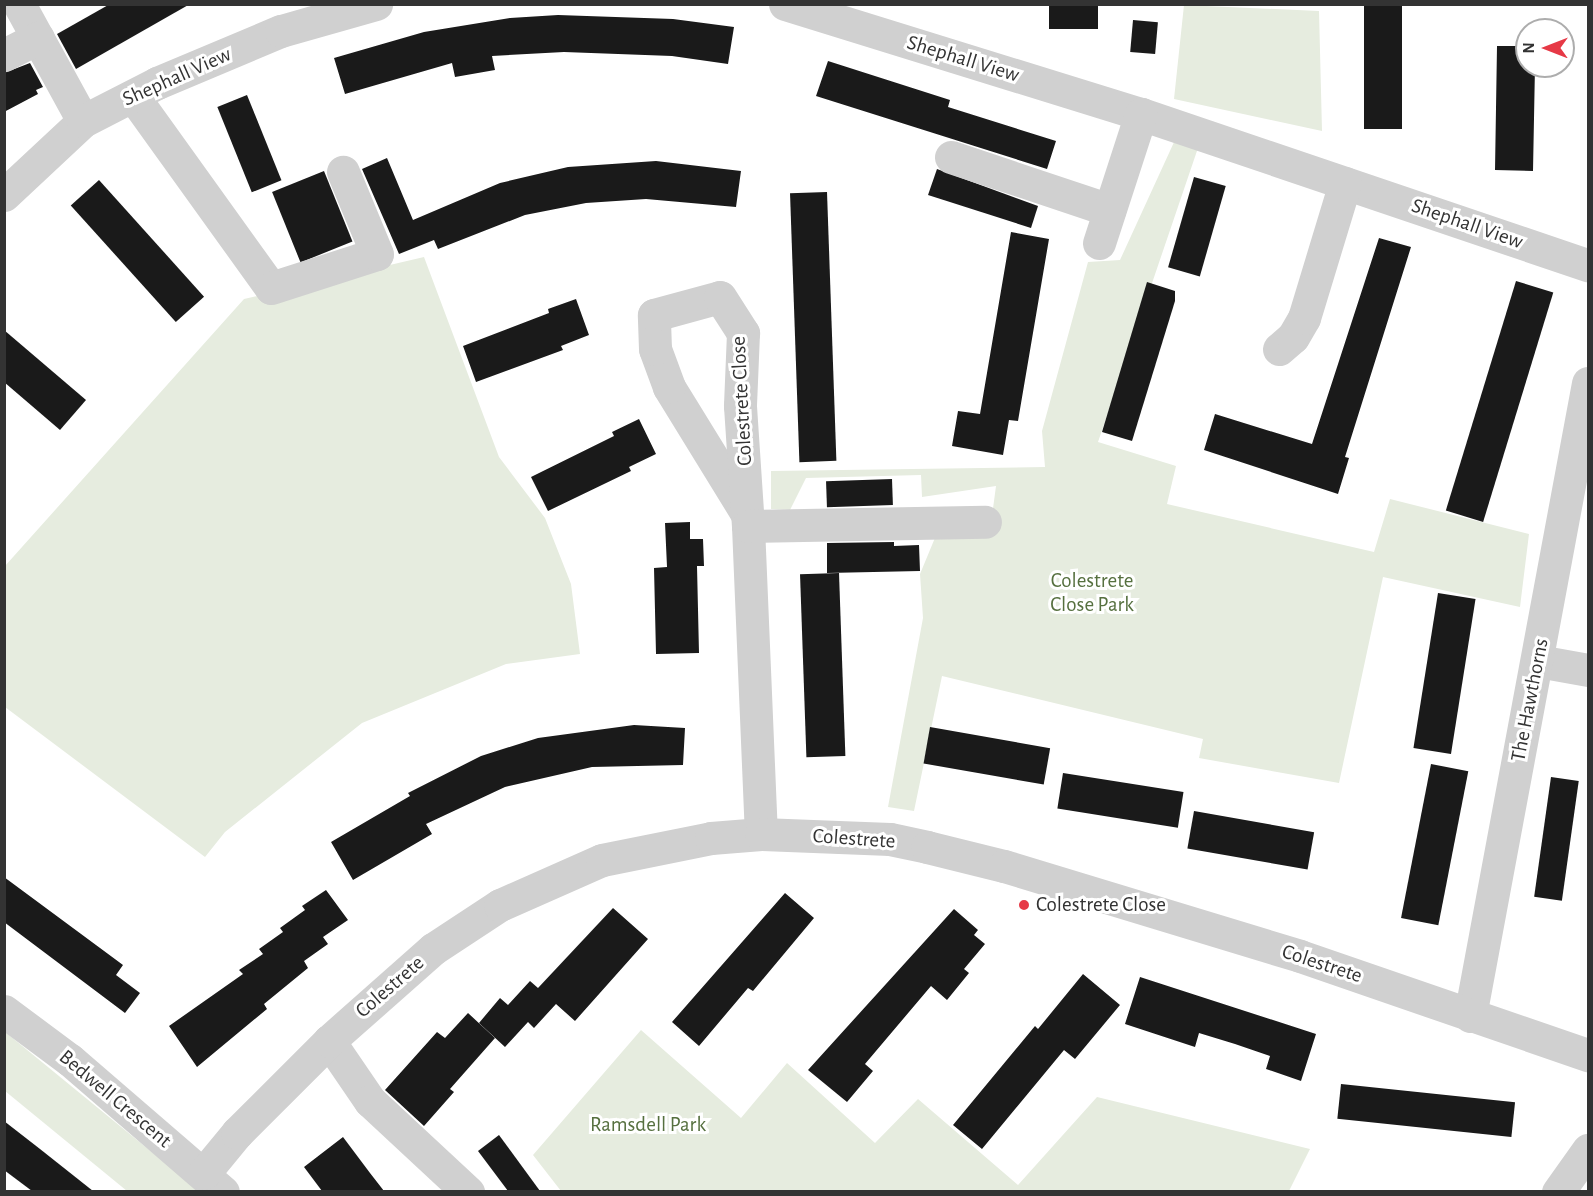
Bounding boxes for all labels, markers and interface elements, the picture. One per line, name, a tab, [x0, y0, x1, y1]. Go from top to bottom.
north arrow	[1515, 18, 1575, 78]
street label: Shephall View	[904, 30, 1022, 88]
street label: Shephall View	[119, 42, 235, 112]
text: N	[1521, 42, 1537, 54]
street label: Shephall View	[1408, 193, 1526, 255]
street label: Colestrete Close	[726, 335, 758, 467]
park label: Colestrete Close Park	[1050, 568, 1134, 618]
street label: The Hawthorns	[1506, 636, 1554, 764]
street label: Colestrete	[812, 824, 896, 854]
place label: Colestrete Close	[1036, 892, 1166, 918]
marker: Colestrete Close	[1017, 898, 1031, 912]
street label: Colestrete	[1279, 939, 1365, 989]
street label: Colestrete	[351, 950, 429, 1024]
street label: Bedwell Crescent	[54, 1045, 176, 1153]
park label: Ramsdell Park	[590, 1112, 706, 1138]

